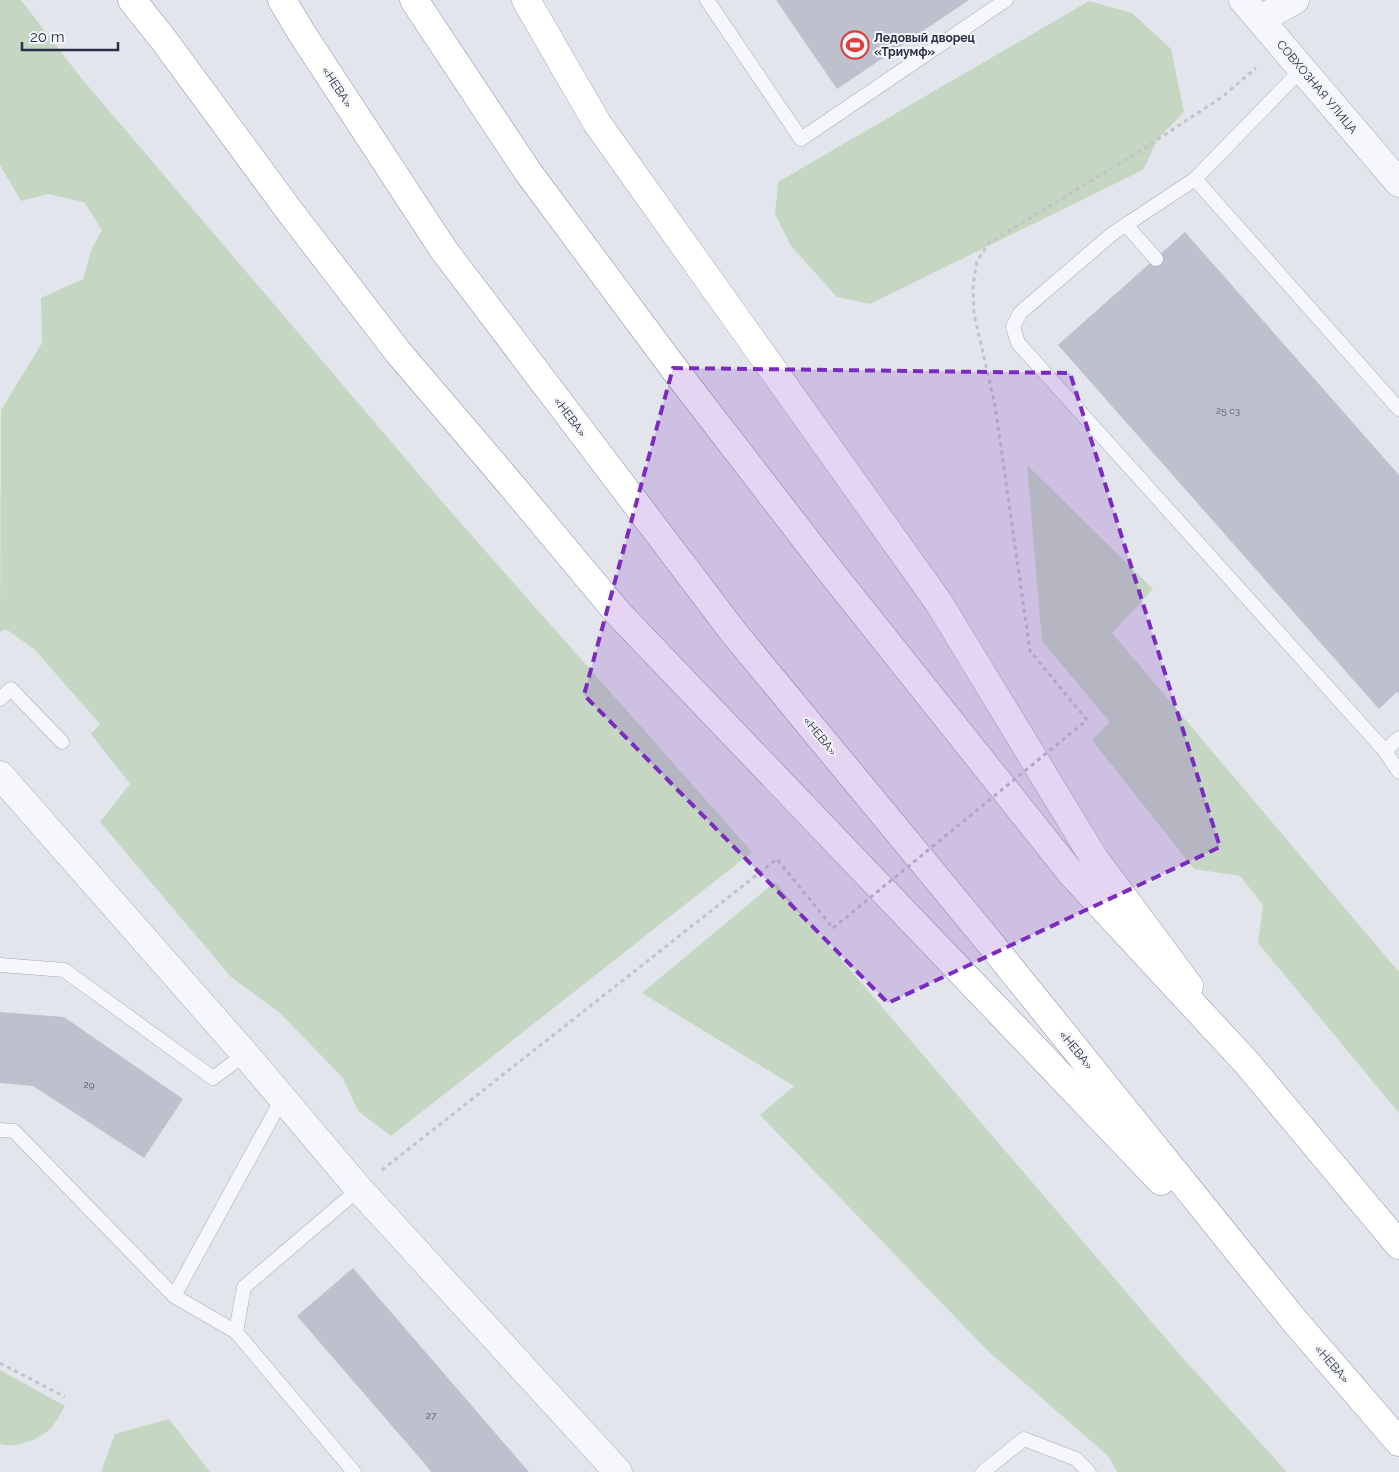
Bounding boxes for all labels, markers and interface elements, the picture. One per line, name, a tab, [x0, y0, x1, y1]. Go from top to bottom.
scale bar	[22, 20, 119, 52]
text: 20 m	[30, 28, 65, 46]
sports icon: Ледовый дворец «Триумф»	[840, 30, 870, 60]
place label: Ледовый дворец «Триумф»	[874, 31, 975, 59]
street label: СОВХОЗНАЯ УЛИЦА	[1274, 37, 1360, 137]
street label: «НЕВА»	[319, 64, 355, 110]
street label: «НЕВА»	[551, 394, 589, 440]
house number: 25 с3	[1216, 405, 1240, 416]
street label: «НЕВА»	[800, 714, 840, 758]
street label: «НЕВА»	[1056, 1028, 1096, 1072]
house number: 29	[83, 1079, 95, 1090]
street label: «НЕВА»	[1312, 1342, 1352, 1386]
house number: 27	[426, 1410, 437, 1421]

